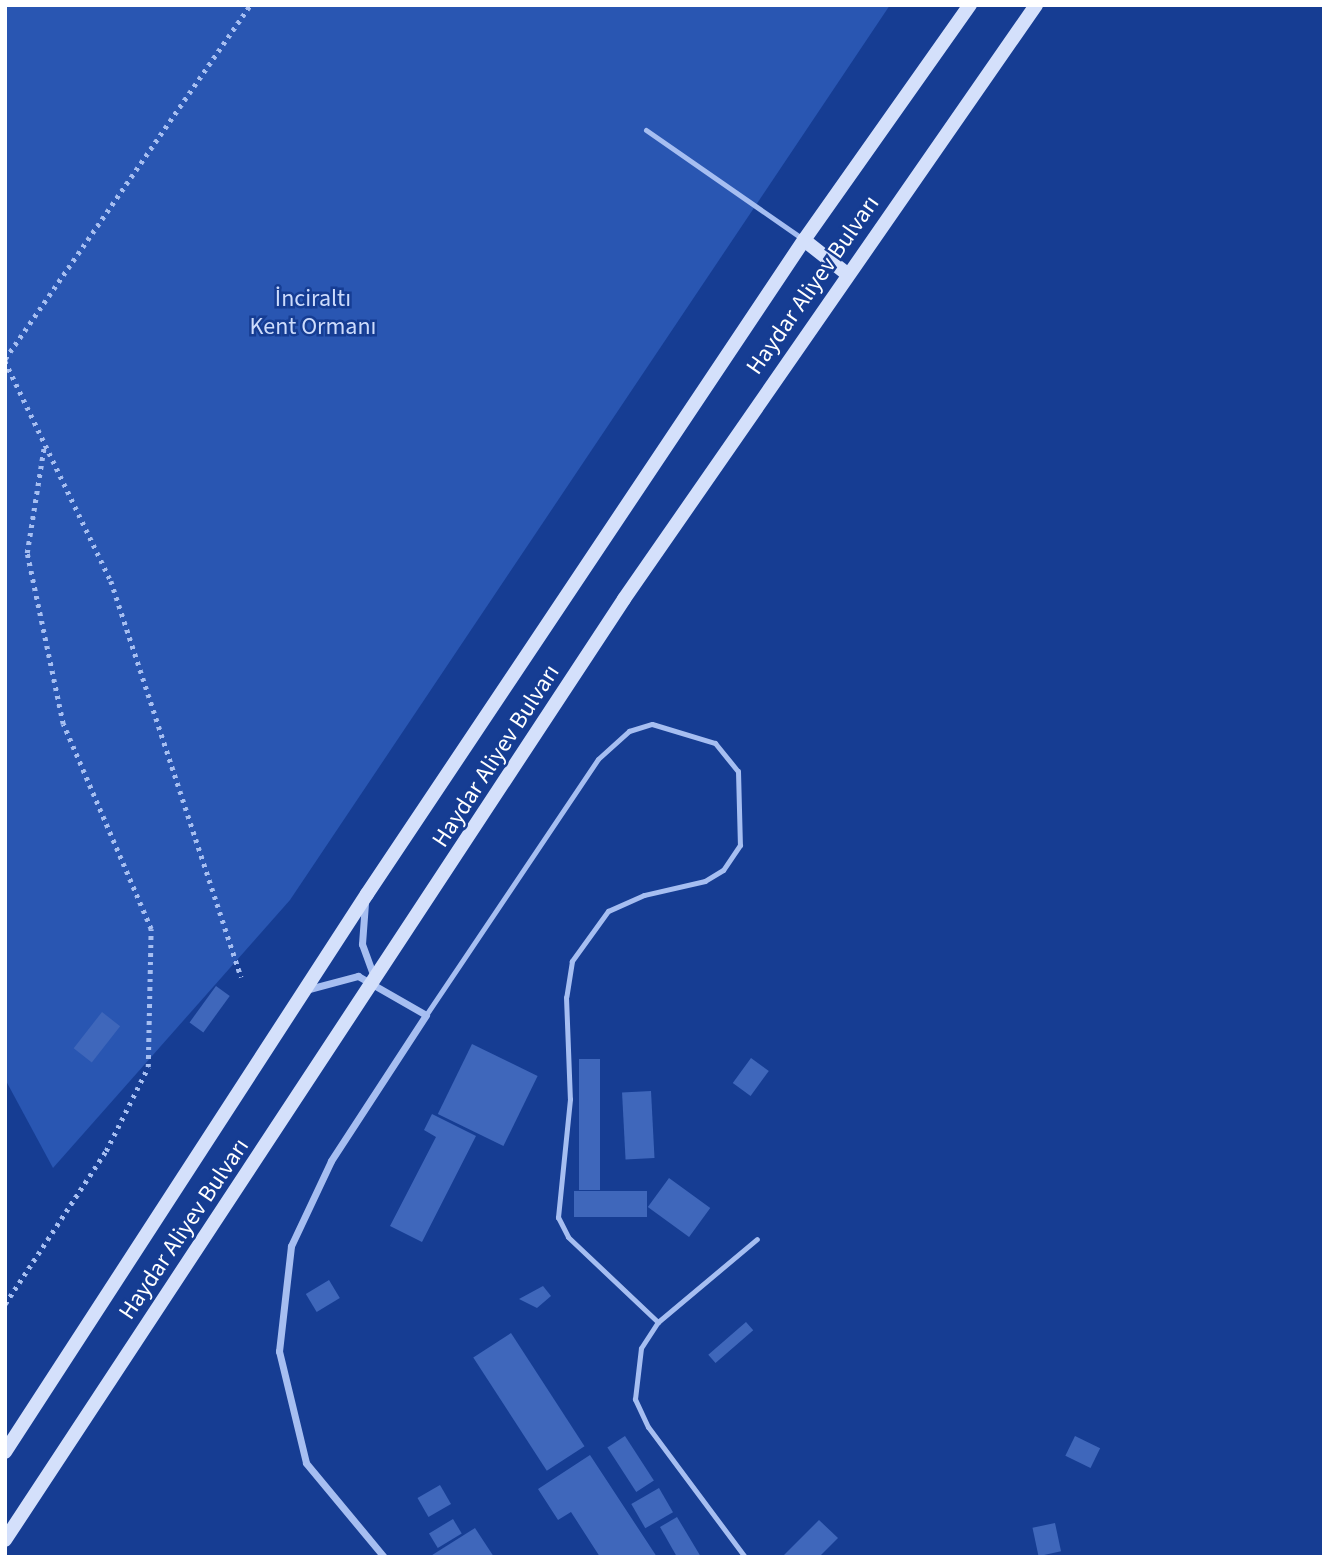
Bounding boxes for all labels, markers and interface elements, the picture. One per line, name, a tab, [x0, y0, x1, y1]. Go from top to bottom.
street label: Haydar Aliyev Bulvarı	[740, 190, 886, 380]
park label: İnciraltı Kent Ormanı	[250, 285, 376, 341]
street label: Haydar Aliyev Bulvarı	[426, 659, 566, 853]
street label: Haydar Aliyev Bulvarı	[113, 1133, 255, 1325]

